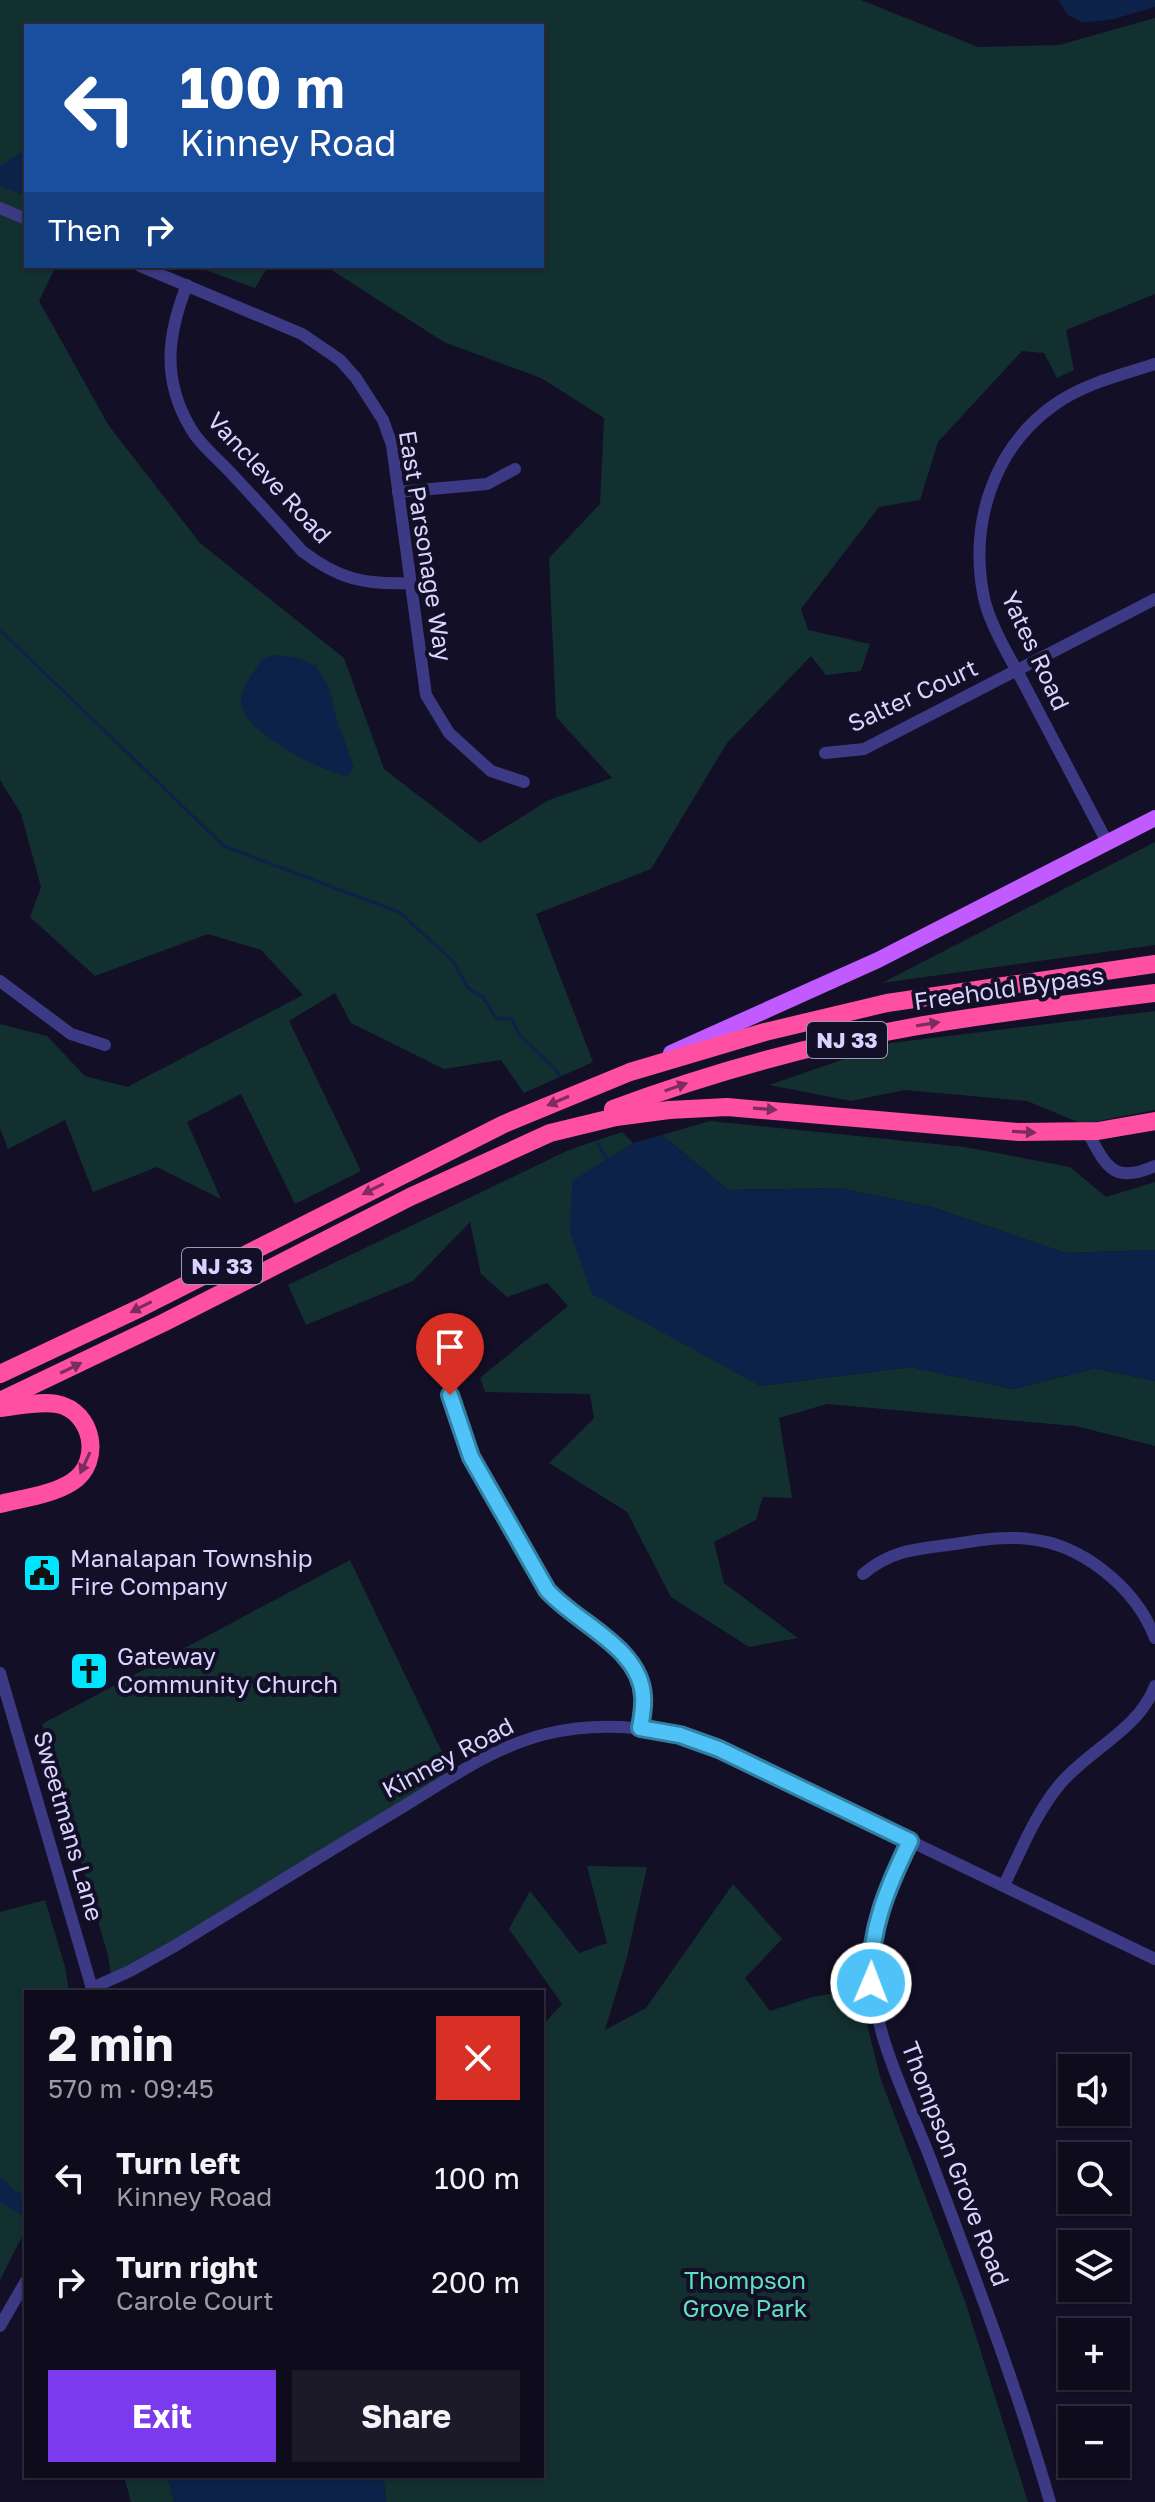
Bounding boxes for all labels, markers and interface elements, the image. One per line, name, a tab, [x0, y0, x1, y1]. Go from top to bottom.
text: 100 m	[180, 53, 345, 120]
icon: left	[48, 56, 152, 160]
text: Kinney Road	[180, 121, 396, 164]
icon: right	[137, 208, 181, 252]
text: Then	[48, 212, 121, 248]
street label: Vancleve Road	[202, 405, 338, 549]
street label: East Parsonage Way	[394, 428, 459, 663]
street label: Yates Road	[996, 586, 1077, 714]
street label: Salter Court	[843, 652, 982, 737]
street label: Freehold Bypass	[912, 960, 1106, 1015]
one-way arrow	[916, 1018, 941, 1030]
road number: NJ 33	[807, 1022, 887, 1058]
one-way arrow	[664, 1081, 688, 1093]
one-way arrow	[546, 1094, 570, 1107]
one-way arrow	[753, 1103, 778, 1116]
one-way arrow	[1012, 1126, 1037, 1139]
one-way arrow	[362, 1182, 385, 1196]
road number: NJ 33	[182, 1248, 262, 1284]
one-way arrow	[130, 1300, 153, 1314]
pin	[416, 1313, 484, 1395]
icon: arrive	[428, 1325, 472, 1369]
one-way arrow	[59, 1361, 82, 1375]
one-way arrow	[78, 1452, 92, 1475]
place label: Manalapan Township Fire Company	[70, 1543, 313, 1600]
public building icon: Manalapan Township Fire Company	[21, 1552, 63, 1594]
place label: Gateway Community Church	[117, 1641, 338, 1698]
church icon: Gateway Community Church	[68, 1650, 110, 1692]
street label: Kinney Road	[377, 1710, 518, 1803]
street label: Sweetmans Lane	[28, 1727, 110, 1924]
position arrow	[829, 1941, 913, 2025]
text: 2 min	[48, 2014, 173, 2072]
button: close	[436, 2016, 520, 2100]
street label: Thompson Grove Road	[896, 2037, 1016, 2290]
map controls	[1058, 2054, 1130, 2478]
button: sound	[1058, 2054, 1130, 2126]
text: 570 m · 09:45	[48, 2073, 214, 2104]
button: search	[1058, 2142, 1130, 2214]
text: Turn left	[116, 2145, 241, 2181]
icon: left	[48, 2156, 92, 2200]
text: 100 m	[434, 2160, 520, 2196]
text: Kinney Road	[116, 2181, 272, 2212]
button: layers	[1058, 2230, 1130, 2302]
text: Turn right	[116, 2249, 258, 2285]
icon: right	[48, 2260, 92, 2304]
text: 200 m	[431, 2264, 520, 2300]
park label: Thompson Grove Park	[683, 2265, 807, 2322]
text: Carole Court	[116, 2285, 274, 2316]
button: +	[1058, 2318, 1130, 2390]
button: Exit	[48, 2370, 276, 2462]
button: Share	[292, 2370, 520, 2462]
button: −	[1058, 2406, 1130, 2478]

